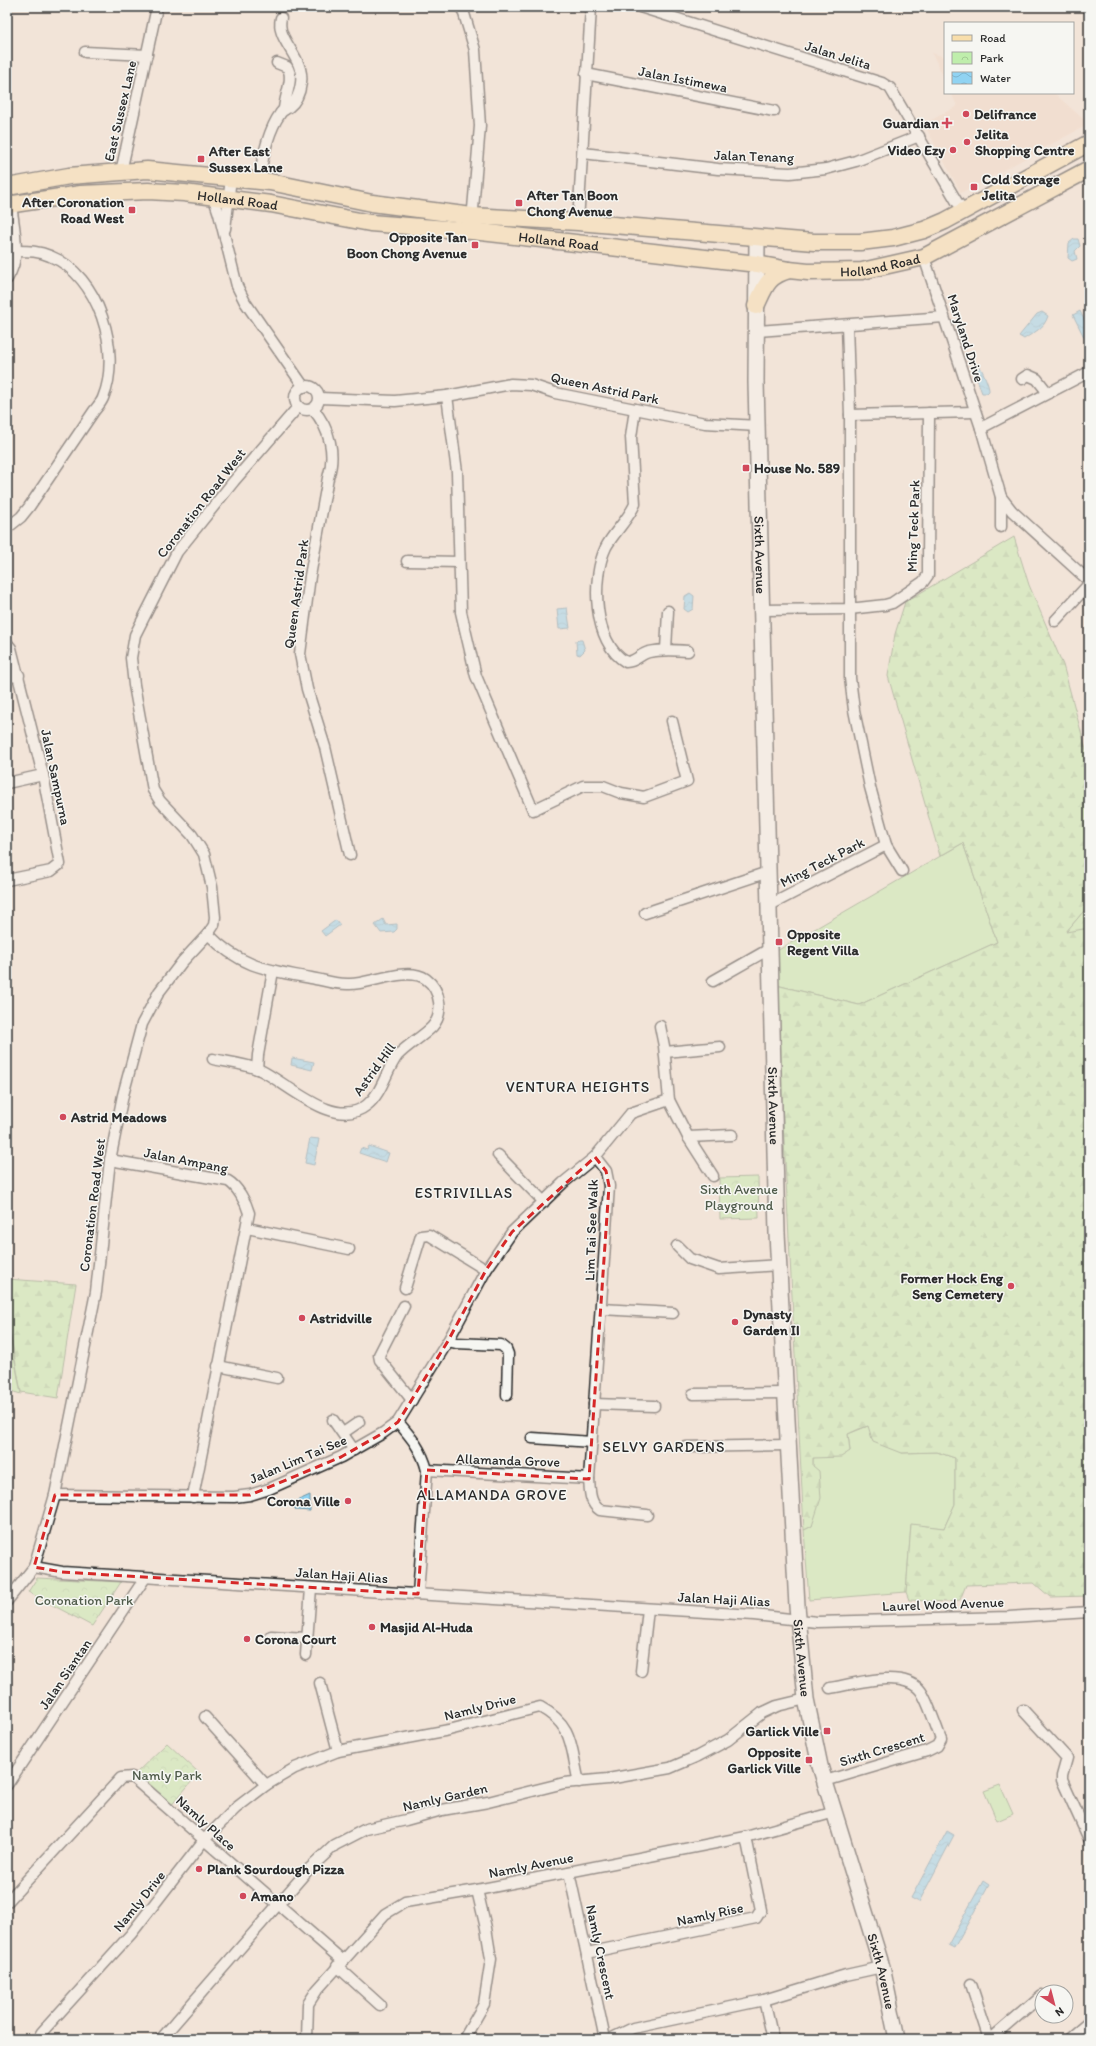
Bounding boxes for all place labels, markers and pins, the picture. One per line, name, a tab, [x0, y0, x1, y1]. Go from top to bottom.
place label: Delifrance	[974, 106, 1037, 123]
marker: Delifrance	[961, 109, 971, 119]
place label: Guardian	[883, 115, 939, 132]
marker: Guardian	[942, 118, 952, 128]
place label: Jelita Shopping Centre	[974, 126, 1075, 159]
marker: Jelita Shopping Centre	[962, 137, 972, 147]
place label: Video Ezy	[888, 142, 945, 159]
place label: After East Sussex Lane	[208, 143, 283, 176]
marker: Video Ezy	[948, 145, 958, 155]
marker: After East Sussex Lane	[196, 154, 206, 164]
place label: Cold Storage Jelita	[981, 171, 1060, 204]
marker: Cold Storage Jelita	[969, 182, 979, 192]
place label: After Tan Boon Chong Avenue	[526, 187, 618, 220]
place label: After Coronation Road West	[21, 194, 125, 227]
marker: After Tan Boon Chong Avenue	[514, 198, 524, 208]
marker: After Coronation Road West	[127, 205, 137, 215]
place label: Opposite Tan Boon Chong Avenue	[347, 229, 468, 262]
marker: Opposite Tan Boon Chong Avenue	[470, 240, 480, 250]
place label: House No. 589	[754, 460, 840, 477]
marker: House No. 589	[741, 463, 751, 473]
place label: Opposite Regent Villa	[787, 926, 859, 959]
marker: Opposite Regent Villa	[774, 937, 784, 947]
place label: Astrid Meadows	[70, 1109, 167, 1126]
marker: Astrid Meadows	[58, 1112, 68, 1122]
place label: Former Hock Eng Seng Cemetery	[900, 1270, 1004, 1303]
marker: Former Hock Eng Seng Cemetery	[1006, 1281, 1016, 1291]
place label: Dynasty Garden II	[743, 1306, 800, 1339]
place label: Astridville	[309, 1310, 372, 1327]
marker: Astridville	[297, 1313, 307, 1323]
marker: Dynasty Garden II	[730, 1317, 740, 1327]
place label: Corona Ville	[267, 1493, 340, 1510]
marker: Corona Ville	[343, 1496, 353, 1506]
place label: Masjid Al-Huda	[380, 1619, 473, 1636]
marker: Masjid Al-Huda	[367, 1622, 377, 1632]
place label: Corona Court	[255, 1631, 337, 1648]
marker: Corona Court	[242, 1634, 252, 1644]
place label: Garlick Ville	[746, 1723, 819, 1740]
marker: Garlick Ville	[822, 1726, 832, 1736]
place label: Opposite Garlick Ville	[728, 1744, 801, 1777]
marker: Opposite Garlick Ville	[804, 1755, 814, 1765]
place label: Plank Sourdough Pizza	[207, 1861, 345, 1878]
marker: Plank Sourdough Pizza	[194, 1864, 204, 1874]
place label: Amano	[250, 1888, 294, 1905]
marker: Amano	[238, 1891, 248, 1901]

